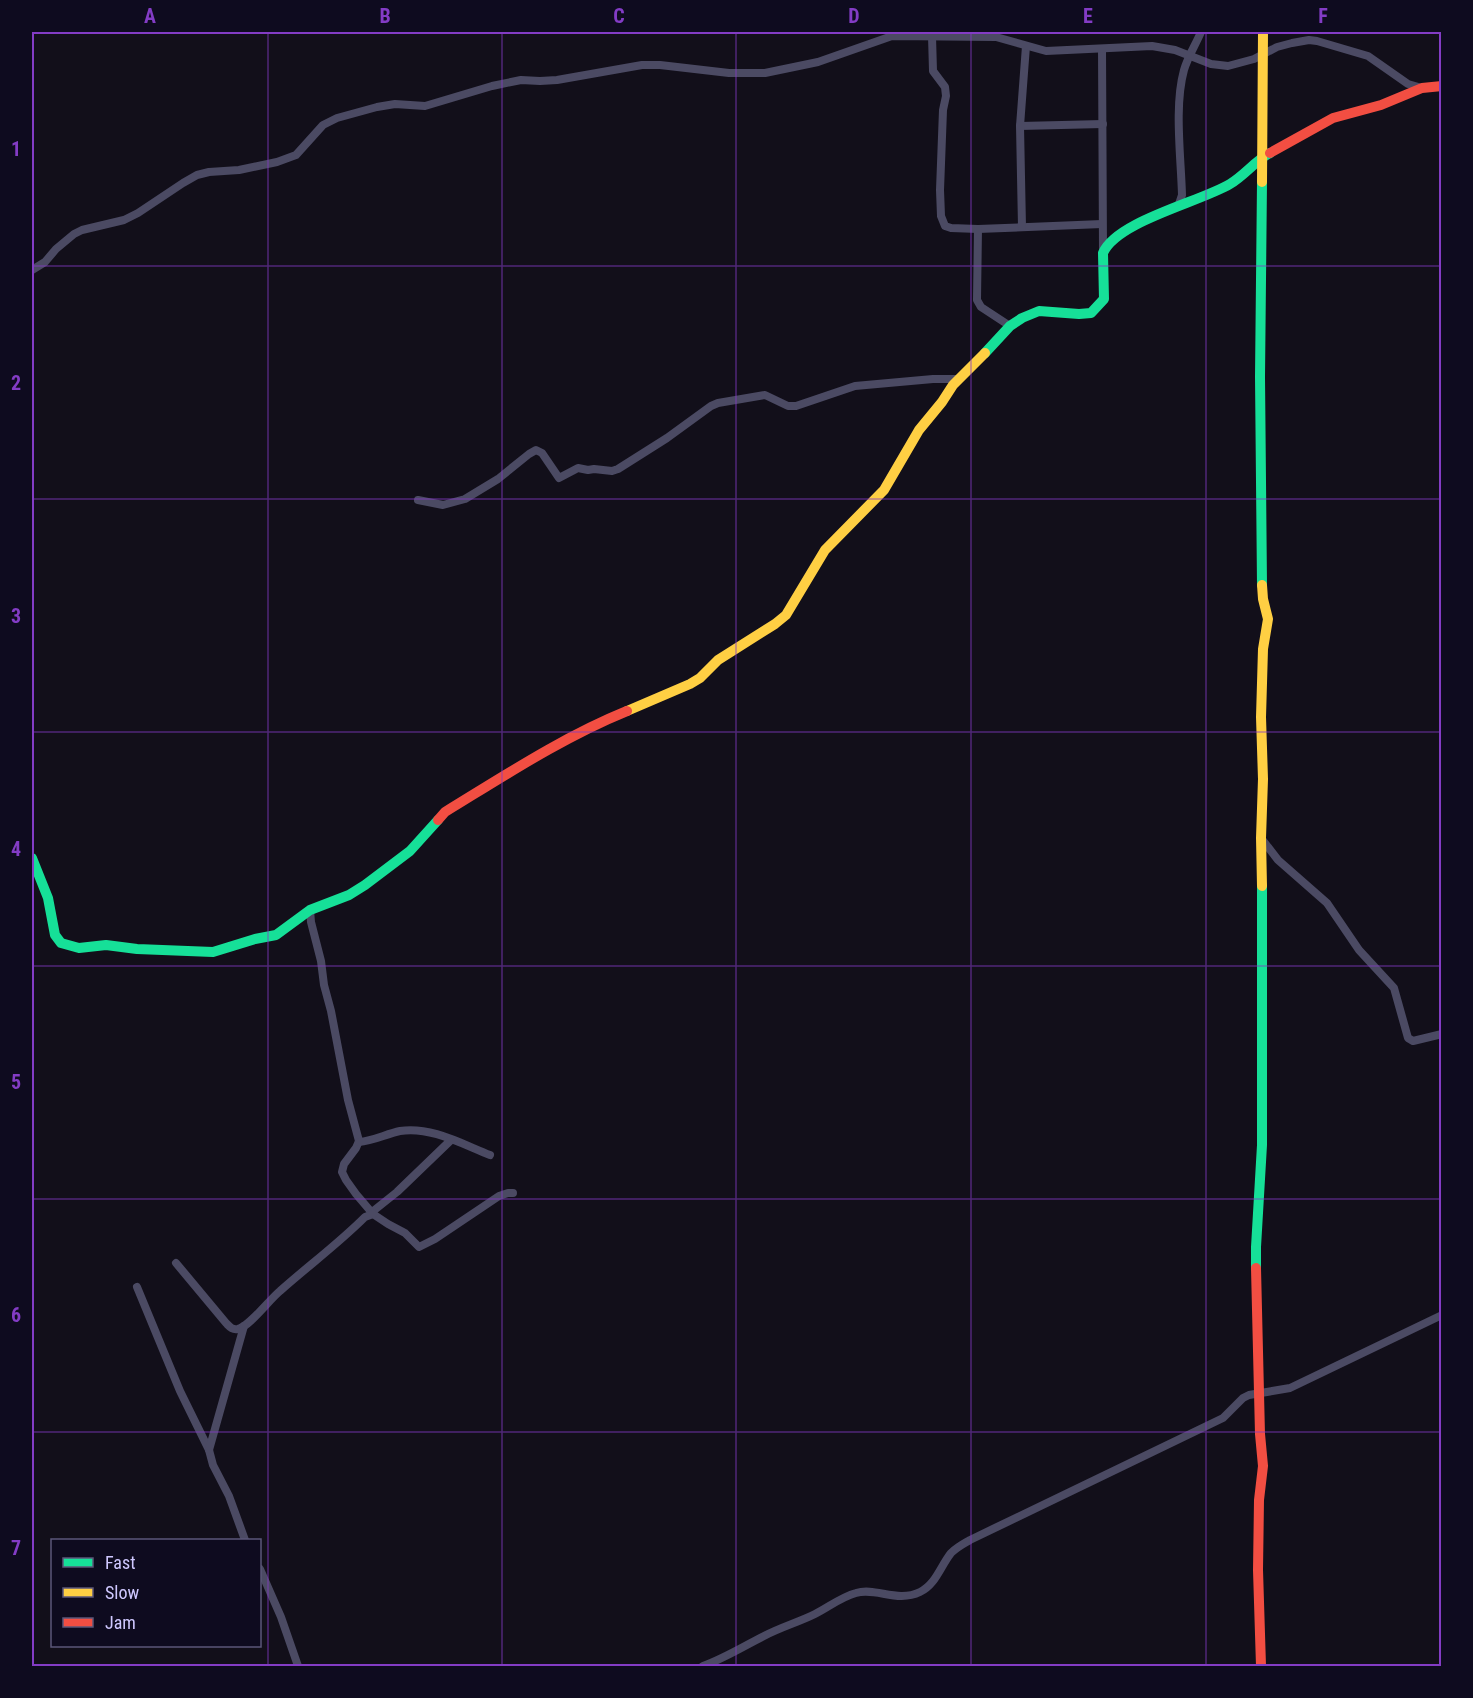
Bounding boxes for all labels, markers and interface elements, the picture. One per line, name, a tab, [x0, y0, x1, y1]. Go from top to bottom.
text: A	[144, 4, 156, 28]
text: B	[379, 4, 391, 28]
text: C	[613, 4, 625, 28]
text: D	[848, 4, 860, 28]
text: E	[1083, 4, 1093, 28]
text: F	[1318, 4, 1328, 28]
text: 1	[11, 137, 21, 161]
text: 2	[11, 371, 21, 395]
text: 3	[11, 604, 21, 628]
text: 4	[11, 837, 21, 861]
text: 5	[11, 1070, 21, 1094]
text: 6	[11, 1303, 21, 1327]
text: 7	[11, 1536, 21, 1560]
legend	[51, 1539, 261, 1647]
text: Fast	[105, 1552, 136, 1573]
text: Slow	[105, 1582, 140, 1603]
text: Jam	[105, 1612, 136, 1633]

